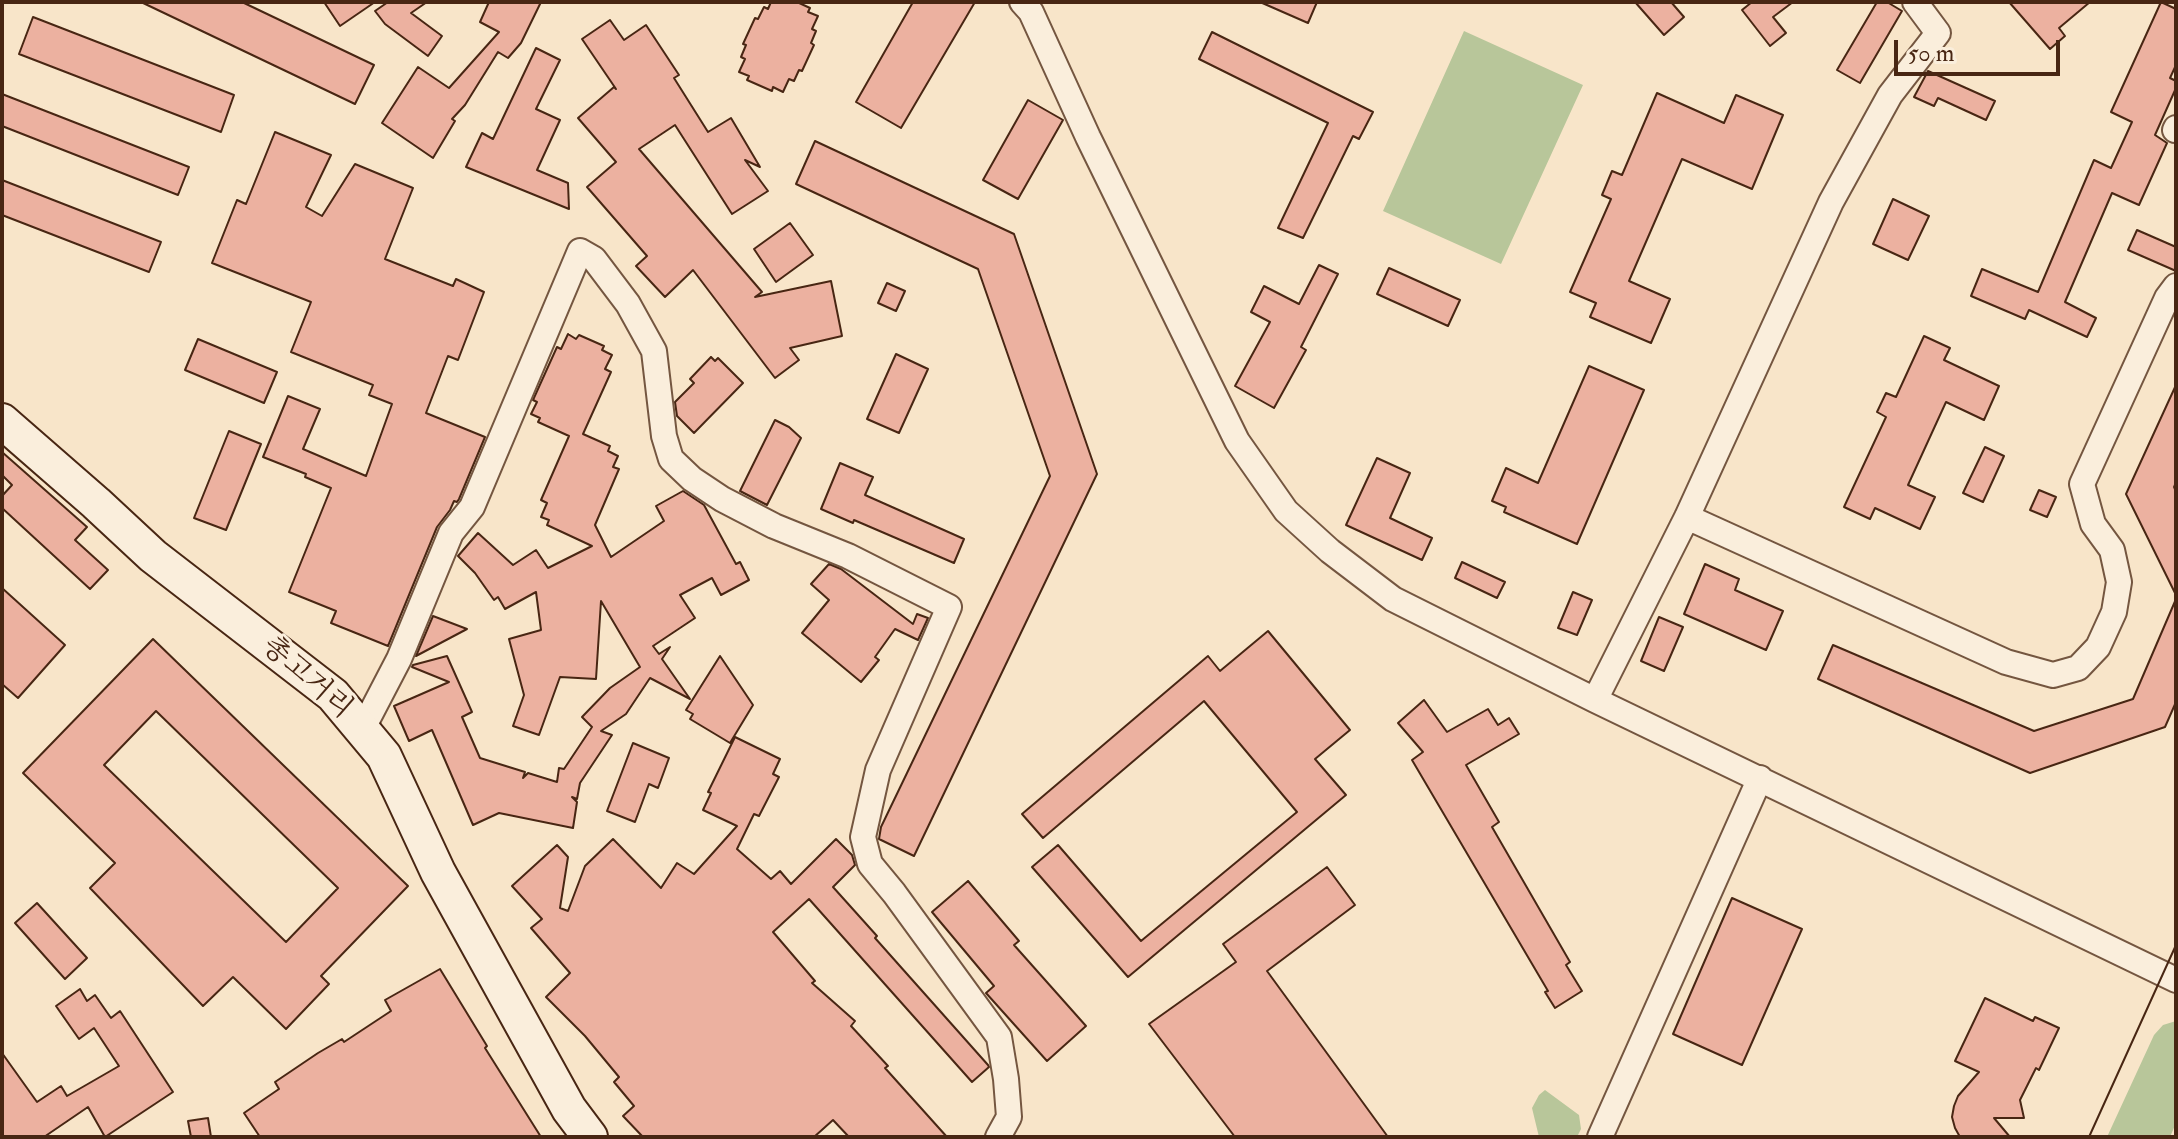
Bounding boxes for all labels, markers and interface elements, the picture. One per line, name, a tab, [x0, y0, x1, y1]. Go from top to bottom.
scale bar	[1898, 24, 2064, 74]
text: 50 m	[1908, 38, 1954, 69]
street label: 총고거리	[254, 631, 358, 727]

